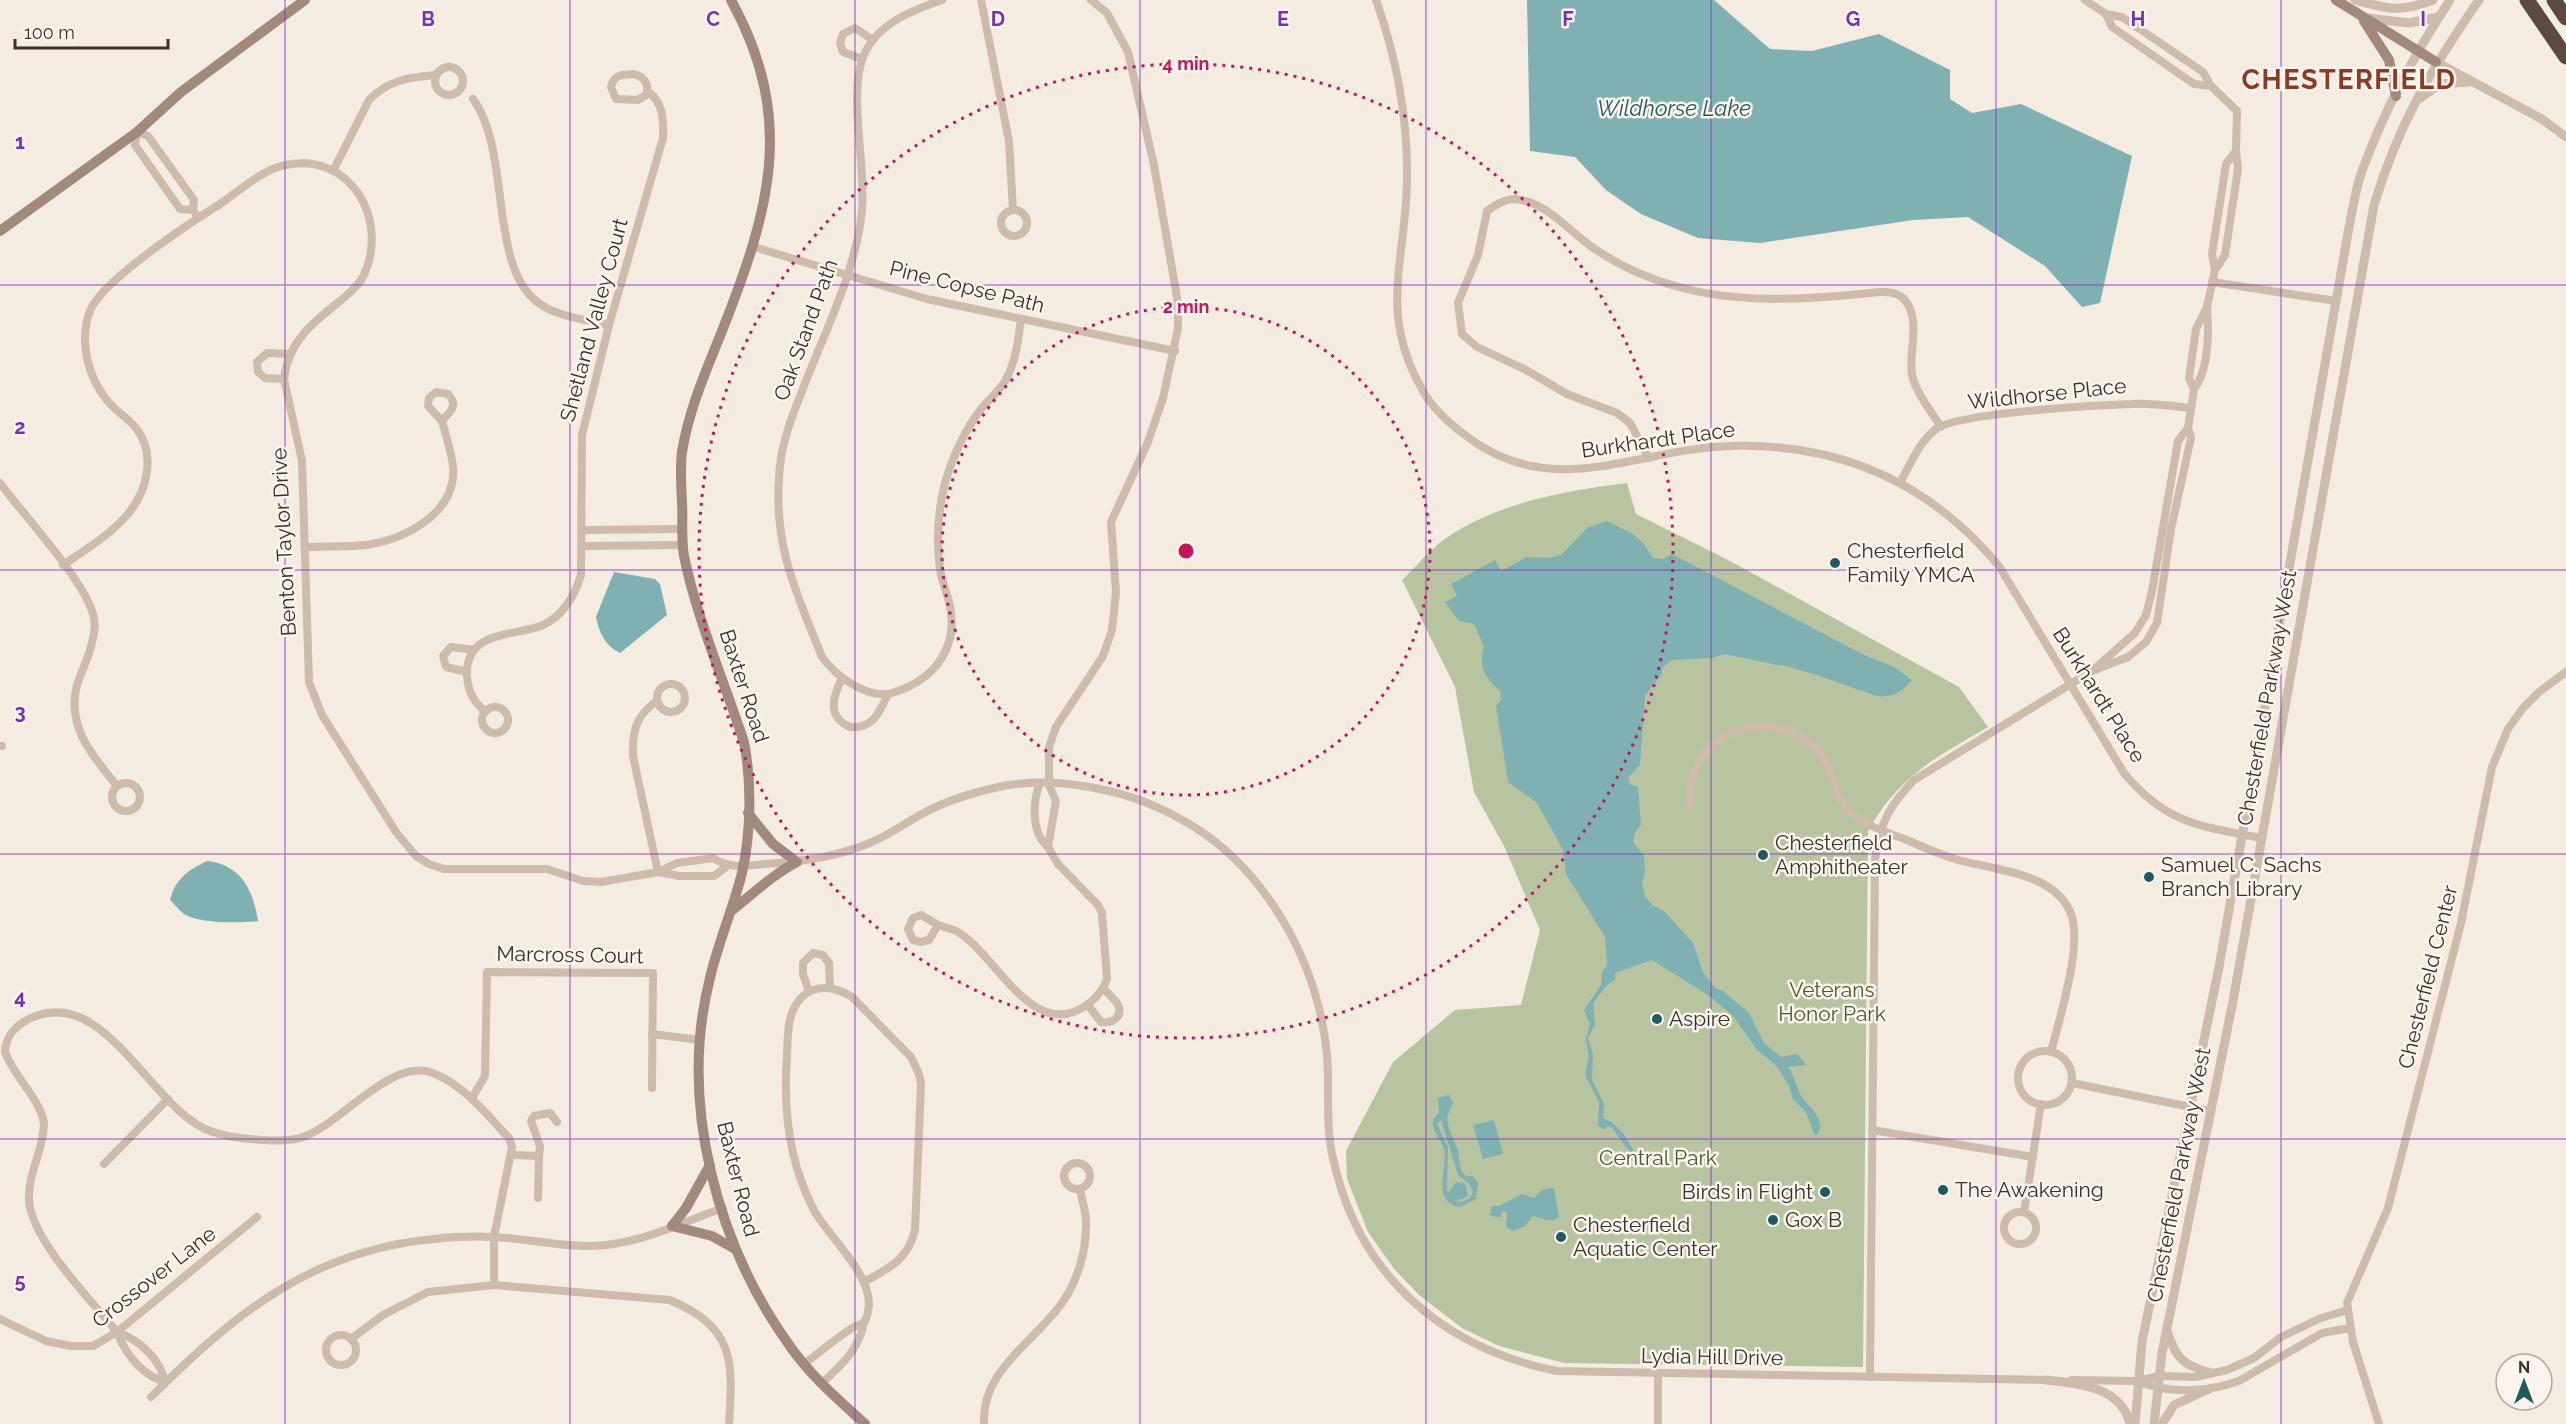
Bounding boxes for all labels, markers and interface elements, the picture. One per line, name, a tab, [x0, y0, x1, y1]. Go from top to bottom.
text: B	[421, 7, 435, 31]
text: C	[706, 7, 720, 31]
text: D	[991, 7, 1005, 31]
text: E	[1277, 7, 1289, 31]
text: F	[1562, 7, 1574, 31]
text: G	[1846, 7, 1860, 31]
text: H	[2131, 7, 2145, 31]
text: I	[2420, 7, 2426, 31]
scale bar	[15, 12, 168, 50]
text: 100 m	[24, 22, 75, 43]
text: 4 min	[1163, 53, 1209, 74]
district label: CHESTERFIELD	[2242, 64, 2456, 95]
water label: Wildhorse Lake	[1597, 95, 1751, 121]
text: 1	[15, 130, 25, 154]
street label: Shetland Valley Court	[554, 216, 633, 424]
street label: Pine Copse Path	[887, 255, 1047, 318]
street label: Oak Stand Path	[768, 256, 843, 404]
text: 2 min	[1163, 296, 1209, 317]
street label: Wildhorse Place	[1966, 373, 2127, 414]
text: 2	[14, 415, 26, 439]
street label: Burkhardt Place	[1579, 416, 1736, 463]
street label: Benton Taylor Drive	[266, 447, 301, 637]
place label: Chesterfield Family YMCA	[1847, 538, 1975, 587]
centre of rings	[1176, 541, 1196, 561]
marker: Chesterfield Family YMCA	[1828, 556, 1842, 570]
street label: Chesterfield Parkway West	[2232, 568, 2301, 828]
street label: Burkhardt Place	[2048, 622, 2151, 767]
street label: Baxter Road	[714, 626, 775, 746]
text: 3	[14, 700, 26, 724]
place label: Chesterfield Amphitheater	[1775, 830, 1908, 879]
marker: Chesterfield Amphitheater	[1756, 848, 1770, 862]
place label: Samuel C. Sachs Branch Library	[2161, 852, 2322, 901]
marker: Samuel C. Sachs Branch Library	[2142, 870, 2156, 884]
street label: Chesterfield Center	[2393, 882, 2463, 1071]
street label: Marcross Court	[496, 941, 644, 968]
park label: Veterans Honor Park	[1778, 977, 1886, 1026]
text: 4	[14, 985, 26, 1009]
place label: Aspire	[1669, 1006, 1730, 1031]
marker: Aspire	[1650, 1012, 1664, 1026]
street label: Chesterfield Parkway West	[2142, 1045, 2215, 1304]
street label: Baxter Road	[712, 1119, 765, 1239]
park label: Central Park	[1599, 1145, 1717, 1170]
place label: The Awakening	[1955, 1177, 2104, 1202]
place label: Birds in Flight	[1682, 1179, 1813, 1204]
marker: The Awakening	[1936, 1183, 1950, 1197]
marker: Birds in Flight	[1818, 1185, 1832, 1199]
place label: Gox B	[1785, 1207, 1842, 1232]
place label: Chesterfield Aquatic Center	[1573, 1212, 1718, 1261]
marker: Gox B	[1766, 1213, 1780, 1227]
street label: Crossover Lane	[87, 1221, 220, 1333]
marker: Chesterfield Aquatic Center	[1554, 1230, 1568, 1244]
text: 5	[14, 1269, 26, 1293]
street label: Lydia Hill Drive	[1641, 1343, 1783, 1370]
north arrow	[2494, 1352, 2554, 1412]
text: N	[2518, 1358, 2530, 1377]

